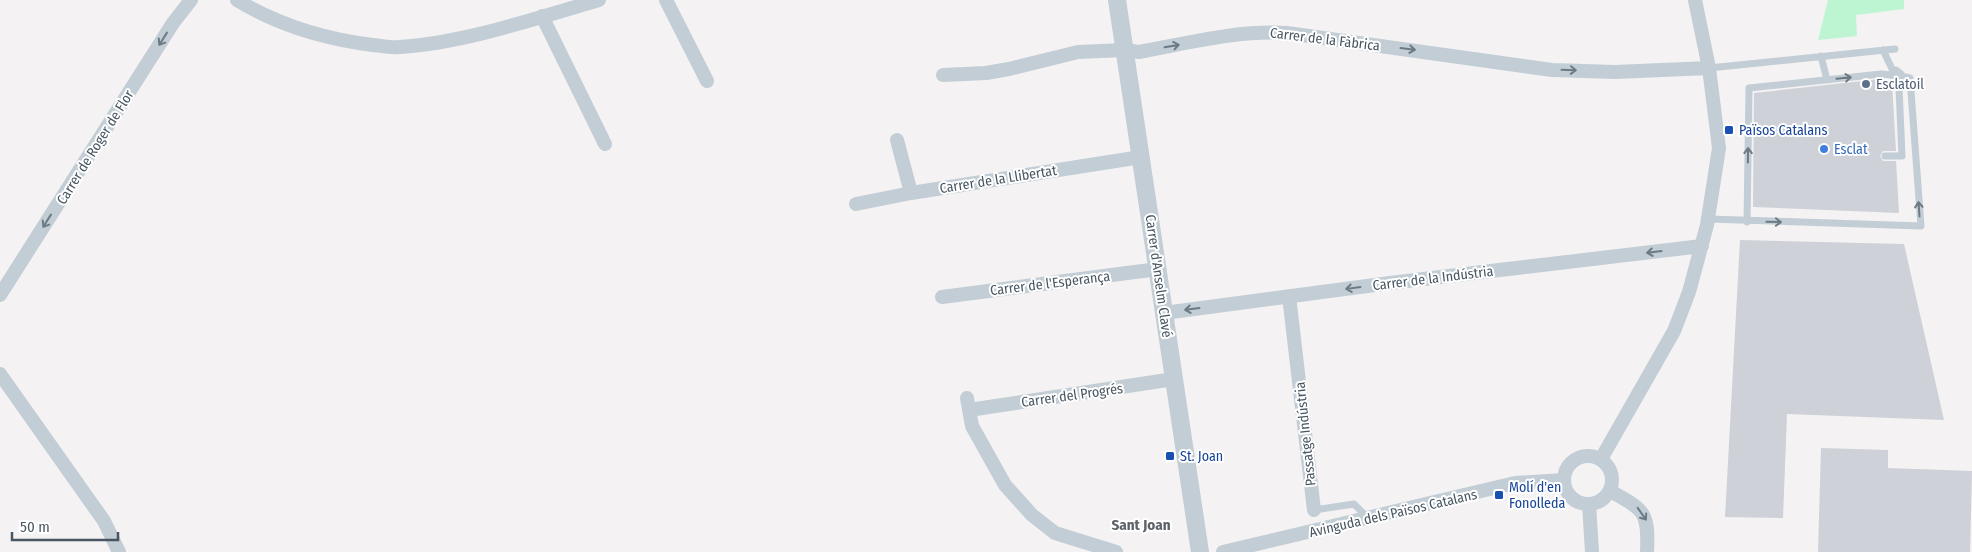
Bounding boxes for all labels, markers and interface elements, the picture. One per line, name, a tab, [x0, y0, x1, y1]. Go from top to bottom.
street label: Carrer de la Fàbrica	[1269, 24, 1381, 55]
one-way arrow	[158, 32, 168, 46]
one-way arrow	[1164, 40, 1180, 50]
one-way arrow	[1400, 44, 1416, 54]
one-way arrow	[1561, 66, 1577, 75]
one-way arrow	[1835, 73, 1851, 83]
place label: Esclatoil	[1876, 76, 1924, 93]
marker: Esclatoil	[1860, 78, 1872, 90]
street label: Carrer de Roger de Flor	[53, 87, 138, 208]
place label: Països Catalans	[1739, 122, 1827, 139]
marker: Països Catalans	[1723, 124, 1735, 136]
place label: Esclat	[1834, 141, 1868, 158]
marker: Esclat	[1818, 143, 1830, 155]
one-way arrow	[1743, 148, 1753, 164]
street label: Carrer de la Llibertat	[938, 162, 1058, 197]
one-way arrow	[1915, 202, 1924, 218]
one-way arrow	[42, 213, 52, 227]
street label: Carrer d'Anselm Clavé	[1141, 214, 1176, 339]
one-way arrow	[1766, 217, 1782, 227]
one-way arrow	[1646, 247, 1662, 257]
street label: Carrer de la Indústria	[1372, 263, 1495, 294]
street label: Carrer de l'Esperança	[989, 268, 1111, 299]
one-way arrow	[1346, 283, 1362, 293]
one-way arrow	[1185, 304, 1201, 314]
street label: Carrer del Progrés	[1020, 380, 1124, 411]
street label: Passatge Indústria	[1292, 381, 1319, 487]
place label: St. Joan	[1180, 448, 1223, 465]
marker: St. Joan	[1164, 450, 1176, 462]
place label: Molí d'en Fonolleda	[1509, 479, 1565, 512]
street label: Avinguda dels Països Catalans	[1308, 486, 1479, 541]
marker: Molí d'en Fonolleda	[1493, 489, 1505, 501]
one-way arrow	[1636, 507, 1647, 521]
scale bar	[12, 510, 119, 542]
district label: Sant Joan	[1111, 516, 1171, 534]
text: 50 m	[20, 518, 50, 536]

